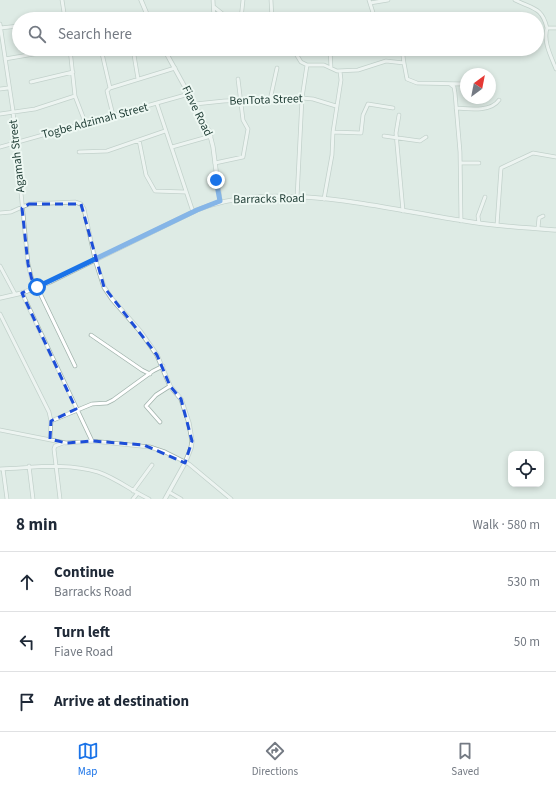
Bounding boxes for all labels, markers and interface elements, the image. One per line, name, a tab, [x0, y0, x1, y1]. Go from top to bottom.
search box	[12, 12, 544, 56]
icon: search	[26, 23, 48, 45]
text: Search here	[58, 24, 132, 45]
north arrow	[460, 68, 496, 104]
street label: Fiave Road	[177, 83, 217, 139]
street label: BenTota Street	[229, 90, 303, 110]
street label: Togbe Adzimah Street	[40, 99, 150, 143]
street label: Agamah Street	[5, 119, 29, 193]
route end	[207, 171, 225, 189]
street label: Barracks Road	[233, 190, 305, 208]
route start	[28, 278, 46, 296]
map controls	[508, 451, 544, 487]
button: locate	[508, 451, 544, 487]
text: 8 min	[16, 513, 57, 537]
text: Walk · 580 m	[472, 516, 540, 534]
text: Continue	[54, 562, 114, 583]
icon: ahead	[16, 571, 38, 593]
text: 530 m	[507, 573, 540, 591]
text: Barracks Road	[54, 583, 132, 601]
text: Turn left	[54, 622, 110, 643]
icon: left	[16, 631, 38, 653]
text: 50 m	[514, 633, 540, 651]
text: Fiave Road	[54, 643, 113, 661]
icon: arrive	[16, 691, 38, 713]
text: Arrive at destination	[54, 691, 189, 712]
tab: Map	[77, 740, 99, 779]
tab: Directions	[252, 740, 298, 779]
tab: Saved	[451, 740, 479, 779]

